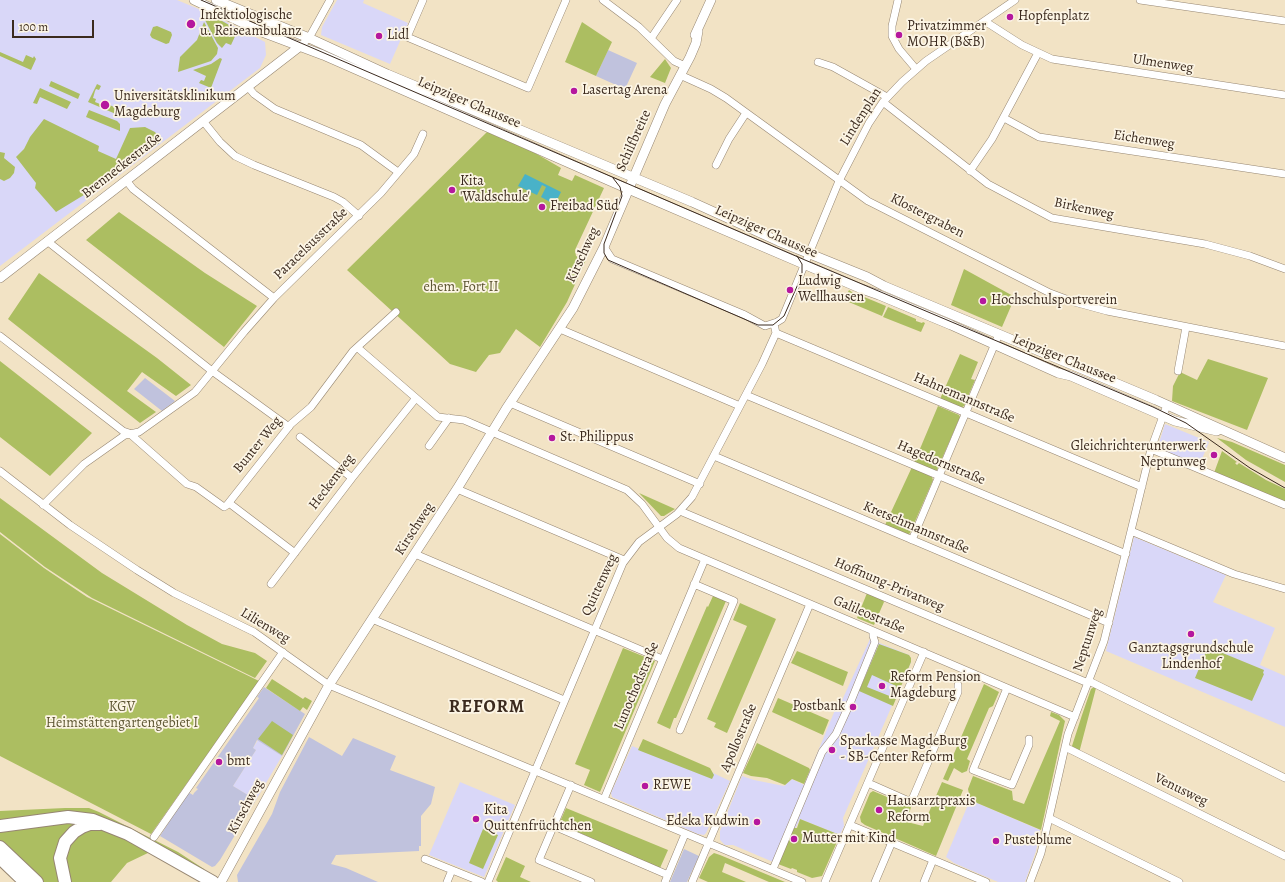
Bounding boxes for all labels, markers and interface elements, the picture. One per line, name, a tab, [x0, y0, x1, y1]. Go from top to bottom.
place label: Infektiologische u. Reiseambulanz	[200, 8, 302, 40]
place label: Hopfenplatz	[1018, 9, 1089, 25]
scale bar	[14, 12, 96, 38]
marker: Hopfenplatz	[1005, 12, 1015, 22]
marker: Infektiologische u. Reiseambulanz	[185, 18, 197, 30]
text: 100 m	[19, 19, 48, 35]
place label: Privatzimmer MOHR (B&B)	[907, 19, 986, 52]
place label: Lidl	[387, 28, 409, 44]
marker: Privatzimmer MOHR (B&B)	[894, 30, 904, 40]
marker: Lidl	[374, 31, 384, 41]
street label: Ulmenweg	[1132, 51, 1194, 77]
street label: Leipziger Chaussee	[415, 74, 523, 132]
place label: Lasertag Arena	[582, 83, 667, 99]
street label: Lindenplan	[837, 85, 885, 149]
marker: Lasertag Arena	[569, 86, 579, 96]
place label: Universitätsklinikum Magdeburg	[114, 89, 236, 122]
marker: Universitätsklinikum Magdeburg	[99, 99, 111, 111]
street label: Schilfbreite	[613, 107, 655, 175]
street label: Eichenweg	[1112, 127, 1176, 153]
street label: Brenneckestraße	[79, 130, 165, 202]
place label: Kita 'Waldschule'	[460, 174, 530, 206]
marker: Kita 'Waldschule'	[447, 185, 457, 195]
street label: Klostergraben	[887, 190, 967, 242]
street label: Birkenweg	[1053, 194, 1115, 224]
place label: Freibad Süd	[550, 199, 619, 215]
marker: Freibad Süd	[537, 202, 547, 212]
street label: Leipziger Chaussee	[712, 202, 820, 262]
street label: Paracelsusstraße	[270, 204, 352, 284]
street label: Kirschweg	[563, 224, 603, 286]
place label: Ludwig Wellhausen	[798, 274, 864, 306]
park label: ehem. Fort II	[423, 280, 499, 296]
marker: Ludwig Wellhausen	[785, 285, 795, 295]
place label: Hochschulsportverein	[991, 293, 1117, 309]
marker: Hochschulsportverein	[978, 296, 988, 306]
street label: Leipziger Chaussee	[1010, 330, 1118, 388]
street label: Hahnemannstraße	[911, 369, 1017, 427]
street label: Bunter Weg	[230, 413, 286, 477]
place label: St. Philippus	[560, 430, 634, 446]
marker: St. Philippus	[547, 433, 557, 443]
street label: Hagedornstraße	[894, 437, 988, 489]
place label: Gleichrichterunterwerk Neptunweg	[1071, 439, 1206, 472]
marker: Gleichrichterunterwerk Neptunweg	[1209, 450, 1219, 460]
street label: Heckenweg	[306, 451, 358, 513]
street label: Kretschmannstraße	[860, 498, 972, 558]
street label: Kirschweg	[392, 499, 438, 559]
street label: Quittenweg	[578, 551, 622, 619]
street label: Hoffnung-Privatweg	[832, 554, 946, 616]
street label: Galileostraße	[831, 592, 907, 638]
street label: Lilienweg	[237, 605, 293, 647]
street label: Neptunweg	[1070, 606, 1106, 674]
marker: Ganztagsgrundschule Lindenhof	[1186, 629, 1196, 639]
street label: Lunochodstraße	[611, 640, 663, 732]
place label: Ganztagsgrundschule Lindenhof	[1128, 641, 1254, 674]
place label: Reform Pension Magdeburg	[890, 670, 981, 702]
marker: Reform Pension Magdeburg	[877, 681, 887, 691]
district label: REFORM	[449, 697, 525, 719]
place label: Postbank	[792, 699, 845, 715]
park label: KGV Heimstättengartengebiet I	[46, 700, 198, 732]
street label: Apollostraße	[717, 701, 761, 775]
marker: Postbank	[848, 702, 858, 712]
place label: Sparkasse MagdeBurg - SB-Center Reform	[840, 734, 967, 766]
marker: Sparkasse MagdeBurg - SB-Center Reform	[827, 745, 837, 755]
place label: bmt	[227, 754, 250, 770]
marker: bmt	[214, 757, 224, 767]
street label: Venusweg	[1152, 770, 1210, 810]
street label: Kirschweg	[225, 777, 267, 837]
place label: REWE	[653, 778, 691, 794]
marker: REWE	[640, 781, 650, 791]
place label: Hausarztpraxis Reform	[887, 794, 975, 826]
place label: Kita Quittenfrüchtchen	[484, 803, 591, 836]
marker: Hausarztpraxis Reform	[874, 805, 884, 815]
marker: Kita Quittenfrüchtchen	[471, 814, 481, 824]
place label: Edeka Kudwin	[666, 814, 749, 830]
marker: Edeka Kudwin	[752, 817, 762, 827]
place label: Mutter mit Kind	[802, 831, 896, 847]
place label: Pusteblume	[1004, 833, 1072, 849]
marker: Mutter mit Kind	[789, 834, 799, 844]
marker: Pusteblume	[991, 836, 1001, 846]

